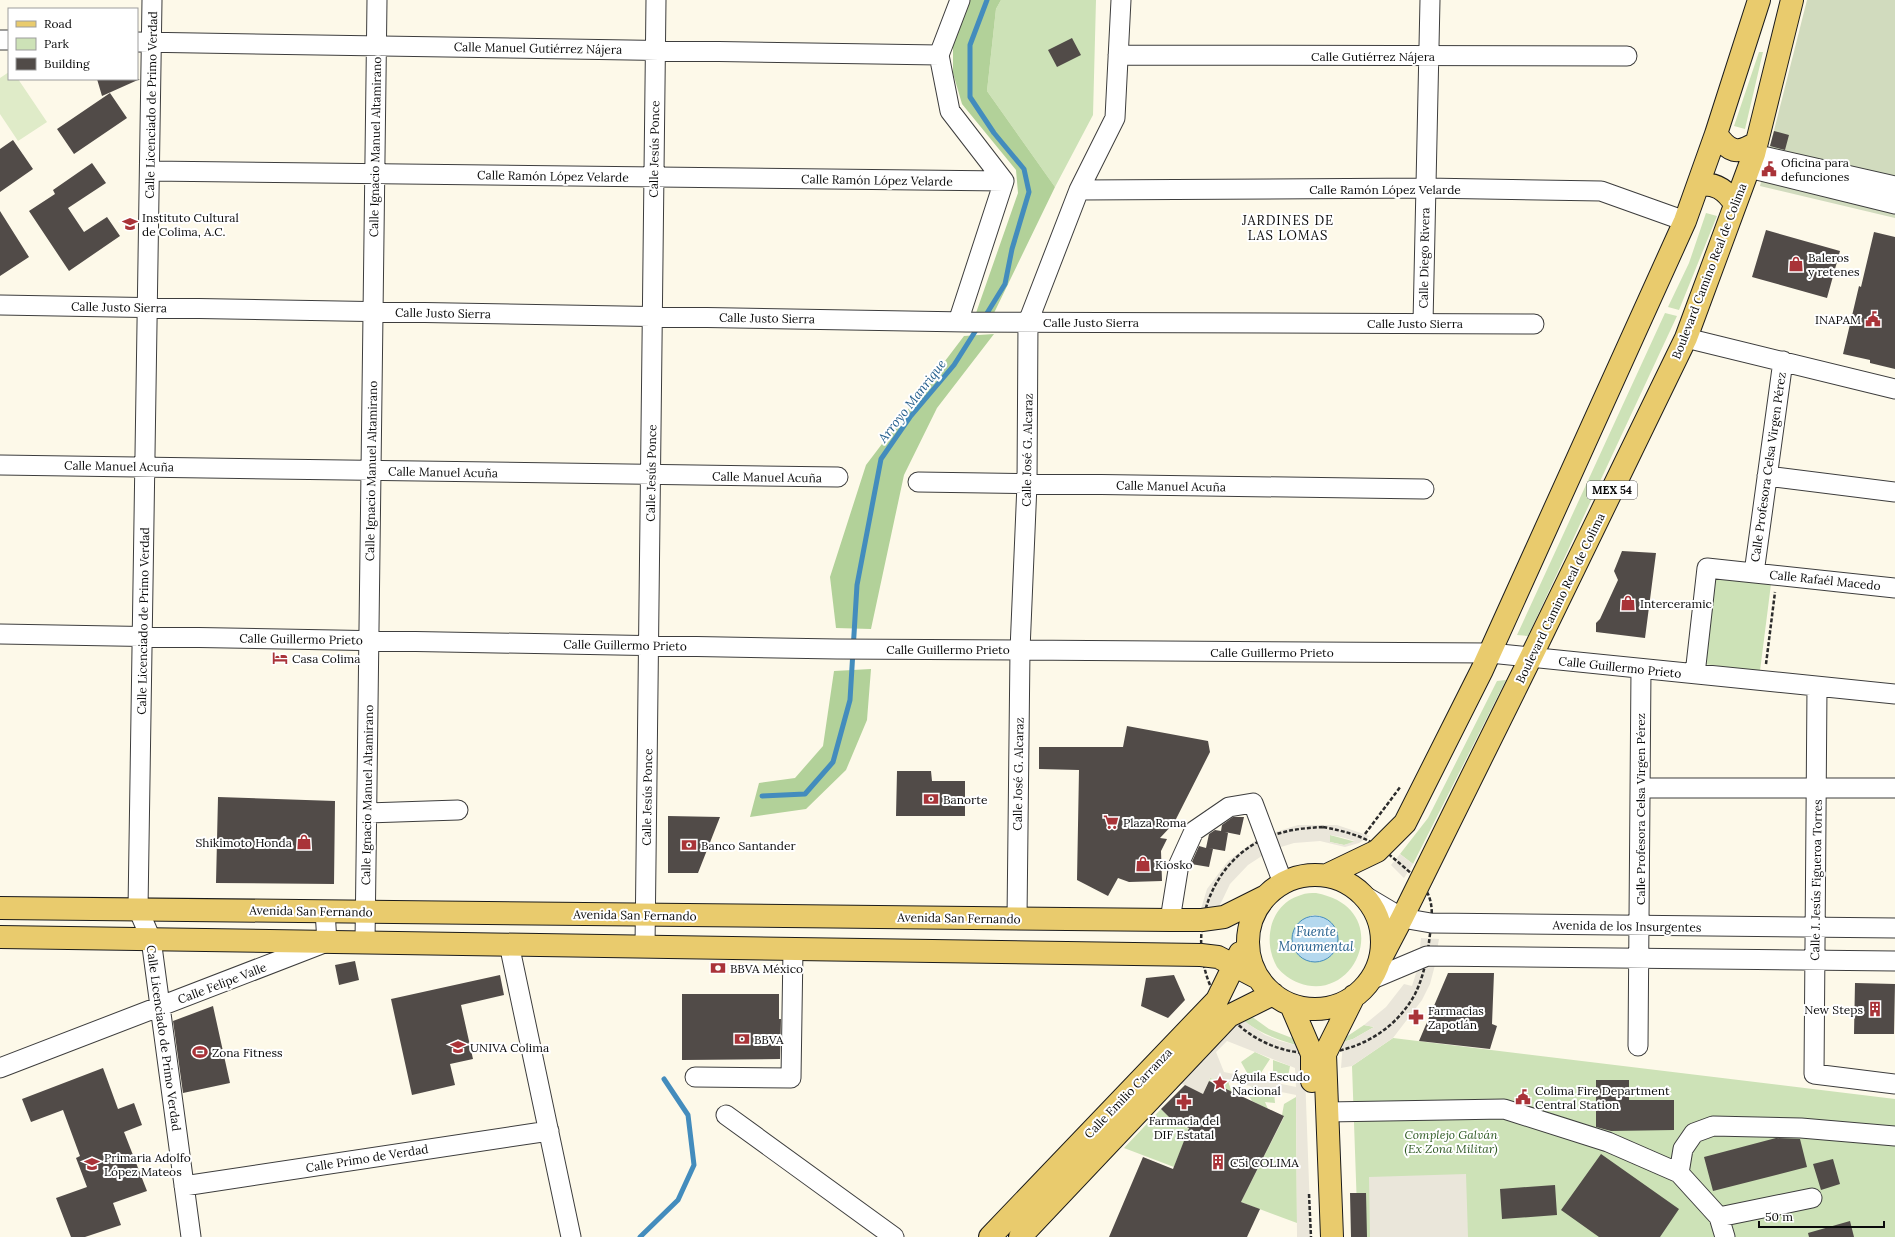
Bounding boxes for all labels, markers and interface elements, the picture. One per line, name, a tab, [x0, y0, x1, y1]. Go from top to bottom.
legend	[8, 8, 138, 80]
street label: Calle Licenciado de Primo Verdad	[142, 11, 160, 199]
text: Road	[44, 16, 72, 31]
text: Park	[44, 36, 70, 51]
street label: Calle Manuel Gutiérrez Nájera	[454, 39, 622, 57]
street label: Calle Gutiérrez Nájera	[1311, 49, 1435, 64]
text: Building	[44, 56, 90, 71]
street label: Calle Ignacio Manuel Altamirano	[366, 57, 384, 237]
street label: Calle Jesús Ponce	[646, 100, 662, 198]
place label: Oficina para defunciones	[1781, 155, 1850, 184]
public building icon: Oficina para defunciones	[1760, 160, 1778, 178]
street label: Calle Ramón López Velarde	[477, 167, 629, 185]
street label: Calle Ramón López Velarde	[801, 171, 953, 189]
street label: Boulevard Camino Real de Colima	[1668, 181, 1750, 361]
street label: Calle Ramón López Velarde	[1309, 182, 1461, 197]
street label: Calle Diego Rivera	[1416, 207, 1432, 309]
place label: Instituto Cultural de Colima, A.C.	[142, 210, 239, 239]
district label: JARDINES DE LAS LOMAS	[1241, 212, 1334, 244]
school or university icon: Instituto Cultural de Colima, A.C.	[121, 215, 139, 233]
place label: Baleros y retenes	[1808, 250, 1860, 279]
shop icon: Baleros y retenes	[1787, 255, 1805, 273]
street label: Calle Justo Sierra	[71, 299, 167, 315]
street label: Calle Justo Sierra	[395, 305, 491, 321]
street label: Calle Justo Sierra	[719, 310, 815, 326]
public building icon: INAPAM	[1864, 310, 1882, 328]
place label: INAPAM	[1815, 312, 1861, 327]
street label: Calle Justo Sierra	[1043, 315, 1139, 330]
street label: Calle Justo Sierra	[1367, 316, 1463, 331]
water label: Arroyo Manrique	[874, 356, 950, 447]
street label: Calle Profesora Celsa Virgen Pérez	[1747, 371, 1789, 563]
street label: Calle Ignacio Manuel Altamirano	[362, 381, 380, 561]
street label: Calle José G. Alcaraz	[1019, 393, 1035, 507]
street label: Calle Jesús Ponce	[643, 424, 659, 522]
street label: Calle Manuel Acuña	[64, 458, 174, 474]
street label: Calle Manuel Acuña	[388, 464, 498, 480]
street label: Calle Manuel Acuña	[712, 469, 822, 485]
street label: Calle Manuel Acuña	[1116, 478, 1226, 494]
road number: MEX 54	[1587, 481, 1637, 499]
street label: Boulevard Camino Real de Colima	[1512, 510, 1608, 686]
street label: Calle Licenciado de Primo Verdad	[134, 527, 152, 715]
street label: Calle Rafaél Macedo	[1769, 567, 1881, 593]
shop icon: Interceramic	[1619, 594, 1637, 612]
place label: Interceramic	[1640, 596, 1712, 611]
street label: Calle Guillermo Prieto	[239, 630, 363, 648]
street label: Calle Guillermo Prieto	[563, 636, 687, 654]
street label: Calle Guillermo Prieto	[886, 642, 1010, 657]
street label: Calle Guillermo Prieto	[1210, 645, 1334, 660]
hotel icon: Casa Colima	[271, 649, 289, 667]
place label: Casa Colima	[292, 651, 360, 666]
street label: Calle Guillermo Prieto	[1558, 653, 1682, 681]
street label: Calle Ignacio Manuel Altamirano	[358, 705, 376, 885]
street label: Calle Profesora Celsa Virgen Pérez	[1633, 713, 1648, 905]
street label: Calle José G. Alcaraz	[1010, 717, 1026, 831]
street label: Calle Jesús Ponce	[639, 748, 655, 846]
bank icon: Banorte	[922, 790, 940, 808]
place label: Banorte	[943, 792, 988, 807]
street label: Calle J. Jesús Figueroa Torres	[1807, 799, 1825, 961]
supermarket icon: Plaza Roma	[1102, 813, 1120, 831]
place label: Plaza Roma	[1123, 815, 1187, 830]
shop icon: Shikimoto Honda	[295, 833, 313, 851]
place label: Shikimoto Honda	[195, 835, 292, 850]
bank icon: Banco Santander	[680, 836, 698, 854]
place label: Banco Santander	[701, 838, 796, 853]
shop icon: Kiosko	[1134, 855, 1152, 873]
place label: Kiosko	[1155, 857, 1193, 872]
street label: Avenida San Fernando	[248, 902, 373, 920]
street label: Avenida San Fernando	[572, 906, 697, 924]
street label: Avenida San Fernando	[896, 909, 1021, 927]
street label: Avenida de los Insurgentes	[1551, 917, 1702, 935]
water label: Fuente Monumental	[1278, 923, 1354, 955]
street label: Calle Licenciado de Primo Verdad	[144, 944, 184, 1132]
street label: Calle Felipe Valle	[175, 959, 269, 1007]
bank icon: BBVA México	[709, 959, 727, 977]
place label: BBVA México	[730, 961, 803, 976]
building icon: New Steps	[1866, 1000, 1884, 1018]
place label: New Steps	[1804, 1002, 1863, 1017]
place label: Farmacias Zapotlán	[1428, 1003, 1484, 1032]
pharmacy icon: Farmacias Zapotlán	[1407, 1008, 1425, 1026]
bank icon: BBVA	[733, 1030, 751, 1048]
place label: BBVA	[754, 1032, 784, 1047]
school or university icon: UNIVA Colima	[449, 1038, 467, 1056]
place label: UNIVA Colima	[470, 1040, 549, 1055]
sports icon: Zona Fitness	[191, 1043, 209, 1061]
place label: Zona Fitness	[212, 1045, 283, 1060]
street label: Calle Emilio Carranza	[1081, 1045, 1175, 1141]
place label: Águila Escudo Nacional	[1231, 1069, 1310, 1098]
place icon: Águila Escudo Nacional	[1211, 1074, 1229, 1092]
place label: Colima Fire Department Central Station	[1535, 1083, 1670, 1112]
public building icon: Colima Fire Department Central Station	[1514, 1088, 1532, 1106]
pharmacy icon: Farmacia del DIF Estatal	[1175, 1093, 1193, 1111]
place label: Farmacia del DIF Estatal	[1149, 1113, 1219, 1142]
park label: Complejo Galván (Ex Zona Militar)	[1404, 1127, 1498, 1157]
street label: Calle Primo de Verdad	[305, 1141, 429, 1175]
place label: Primaria Adolfo López Mateos	[104, 1150, 191, 1179]
building icon: C5i COLIMA	[1209, 1153, 1227, 1171]
school or university icon: Primaria Adolfo López Mateos	[83, 1155, 101, 1173]
place label: C5i COLIMA	[1230, 1155, 1299, 1170]
scale bar	[1759, 1203, 1884, 1229]
text: 50 m	[1765, 1209, 1793, 1224]

